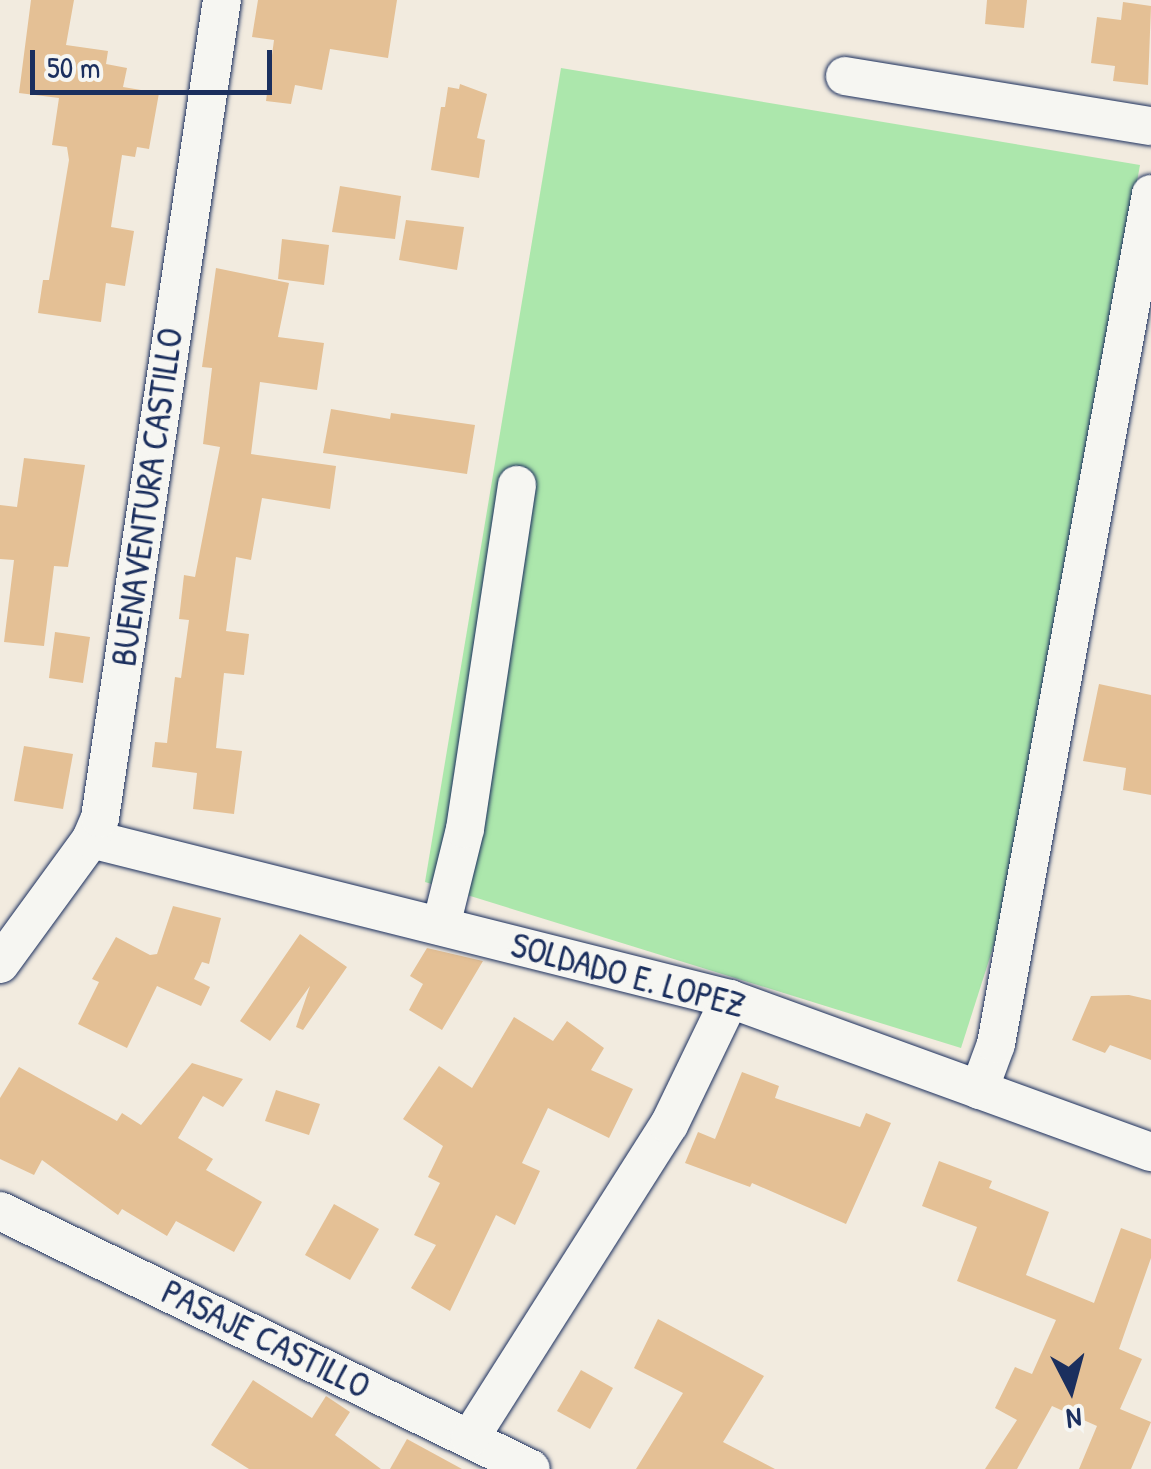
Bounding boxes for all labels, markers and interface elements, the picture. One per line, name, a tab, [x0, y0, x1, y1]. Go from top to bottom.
scale bar	[35, 30, 278, 92]
text: 50 m	[47, 47, 100, 87]
street label: BUENAVENTURA CASTILLO	[102, 325, 192, 669]
street label: SOLDADO E. LOPEZ	[507, 924, 749, 1026]
street label: PASAJE CASTILLO	[155, 1271, 377, 1407]
north arrow	[1021, 1339, 1121, 1439]
text: N	[1065, 1399, 1084, 1439]

